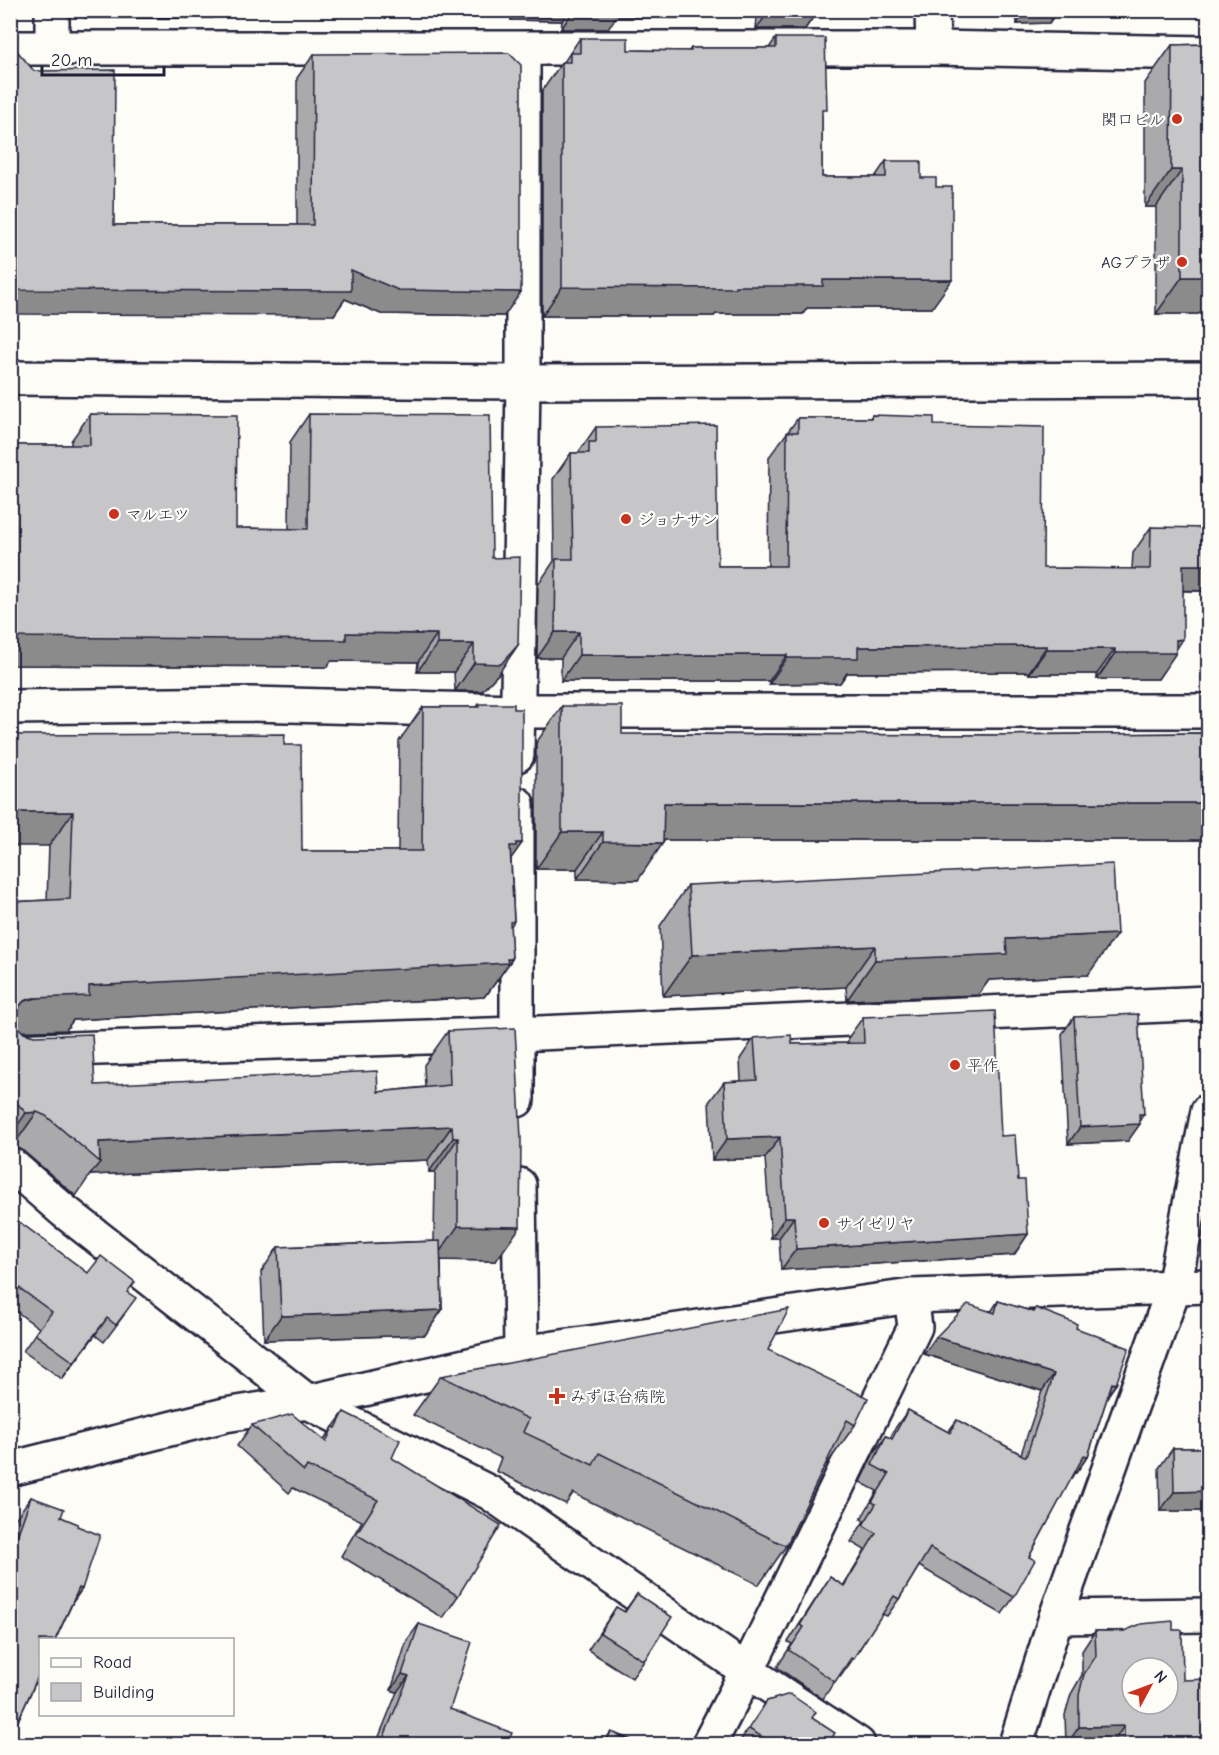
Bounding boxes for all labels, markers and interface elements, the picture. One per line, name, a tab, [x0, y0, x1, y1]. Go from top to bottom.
scale bar	[42, 39, 164, 77]
text: 20 m	[51, 50, 92, 71]
place label: 関口ビル	[1101, 111, 1165, 129]
marker: 関口ビル	[1170, 112, 1184, 126]
place label: AGプラザ	[1101, 254, 1170, 272]
marker: AGプラザ	[1175, 255, 1189, 269]
place label: マルエツ	[126, 506, 190, 524]
marker: マルエツ	[107, 507, 121, 521]
place label: ジョナサン	[638, 511, 718, 529]
marker: ジョナサン	[619, 512, 633, 526]
place label: 平作	[967, 1057, 999, 1075]
marker: 平作	[948, 1058, 962, 1072]
place label: サイゼリヤ	[836, 1215, 915, 1233]
marker: サイゼリヤ	[817, 1216, 831, 1230]
marker: みずほ台病院	[548, 1387, 566, 1405]
place label: みずほ台病院	[570, 1388, 665, 1406]
legend	[39, 1638, 234, 1716]
text: Road	[93, 1652, 132, 1673]
north arrow	[1120, 1656, 1180, 1716]
text: N	[1150, 1667, 1171, 1687]
text: Building	[93, 1682, 155, 1703]

